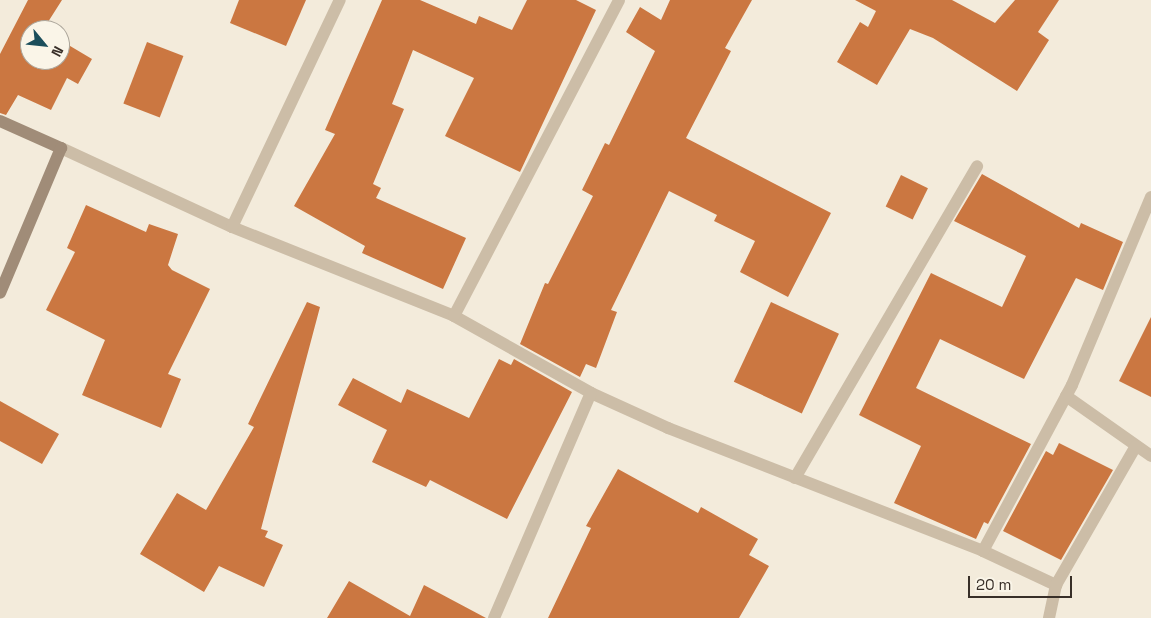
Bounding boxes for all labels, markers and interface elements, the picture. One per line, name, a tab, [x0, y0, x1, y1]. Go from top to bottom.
north arrow	[20, 20, 70, 70]
text: N	[47, 43, 68, 60]
scale bar	[971, 566, 1075, 598]
text: 20 m	[976, 575, 1011, 594]

